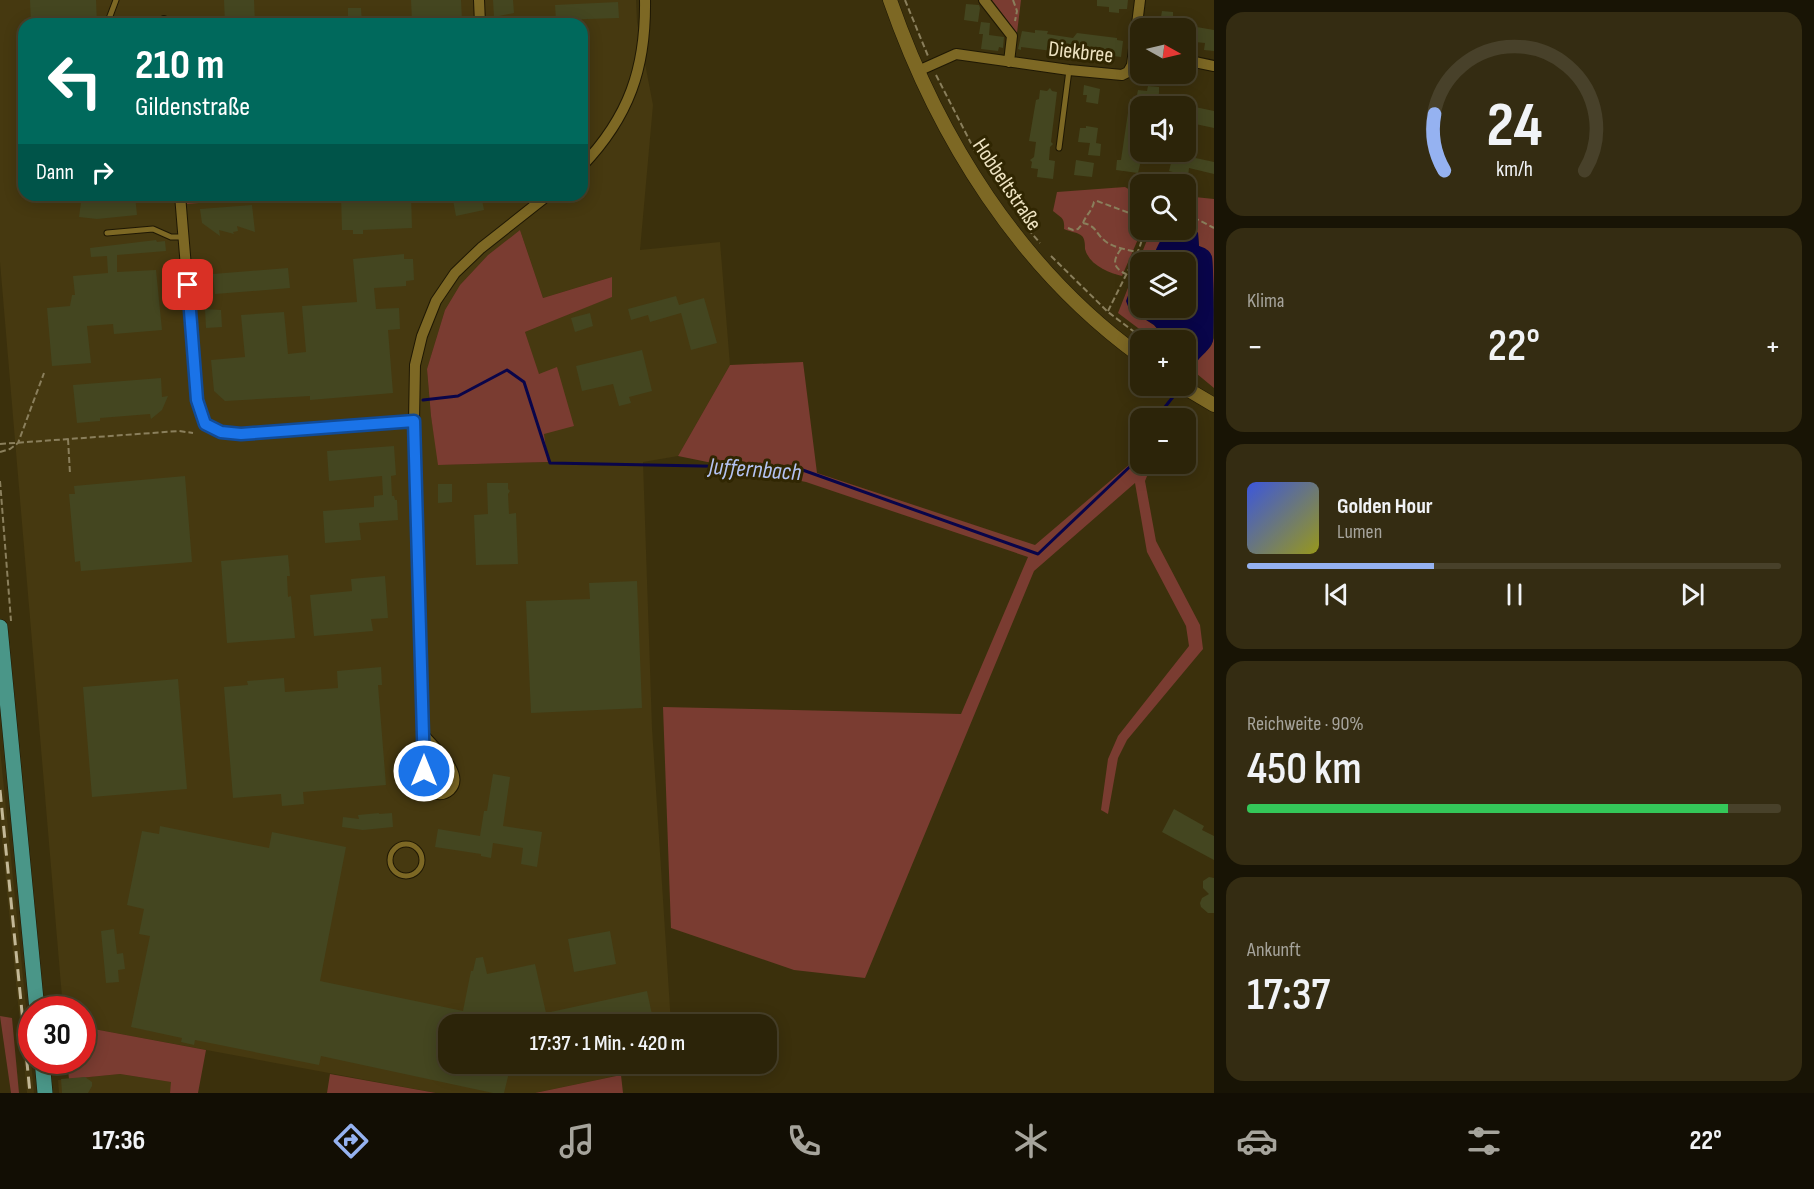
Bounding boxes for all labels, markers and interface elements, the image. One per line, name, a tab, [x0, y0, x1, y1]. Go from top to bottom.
north arrow	[1130, 18, 1196, 84]
map controls	[1130, 18, 1196, 474]
street label: Diekbree	[1047, 36, 1115, 69]
text: 210 m	[135, 40, 224, 91]
icon: left	[36, 42, 114, 120]
text: 24	[1486, 89, 1542, 164]
text: Gildenstraße	[135, 91, 250, 123]
button: sound	[1130, 96, 1196, 162]
street label: Hobbeltstraße	[966, 134, 1047, 236]
icon: right	[86, 156, 119, 189]
text: km/h	[1495, 157, 1533, 182]
text: Dann	[36, 159, 74, 186]
button: search	[1130, 174, 1196, 240]
button: layers	[1130, 252, 1196, 318]
pin	[162, 259, 213, 310]
icon: arrive	[171, 268, 204, 301]
text: Klima	[1247, 289, 1285, 313]
text: 22°	[1488, 319, 1540, 374]
text: −	[1247, 327, 1263, 367]
text: +	[1765, 327, 1781, 367]
button: +	[1130, 330, 1196, 396]
button: −	[1130, 408, 1196, 474]
water label: Juffernbach	[706, 452, 802, 487]
text: Golden Hour	[1337, 493, 1433, 520]
text: Lumen	[1337, 520, 1382, 544]
icon: previous	[1320, 578, 1353, 611]
icon: pause	[1498, 578, 1531, 611]
icon: next	[1676, 578, 1709, 611]
text: Reichweite · 90%	[1247, 712, 1364, 736]
position arrow	[392, 739, 456, 803]
text: 450 km	[1247, 742, 1362, 797]
text: Ankunft	[1247, 938, 1301, 962]
text: 17:37	[1247, 968, 1330, 1023]
speed limit sign: 30	[18, 996, 96, 1074]
text: 17:37 · 1 Min. · 420 m	[530, 1030, 685, 1057]
icon: directions	[330, 1120, 372, 1162]
icon: music	[556, 1120, 598, 1162]
icon: phone	[783, 1120, 825, 1162]
icon: climate	[1010, 1120, 1052, 1162]
icon: car	[1236, 1120, 1278, 1162]
icon: filters	[1463, 1120, 1505, 1162]
text: 17:36	[92, 1125, 145, 1157]
text: 22°	[1689, 1125, 1722, 1157]

